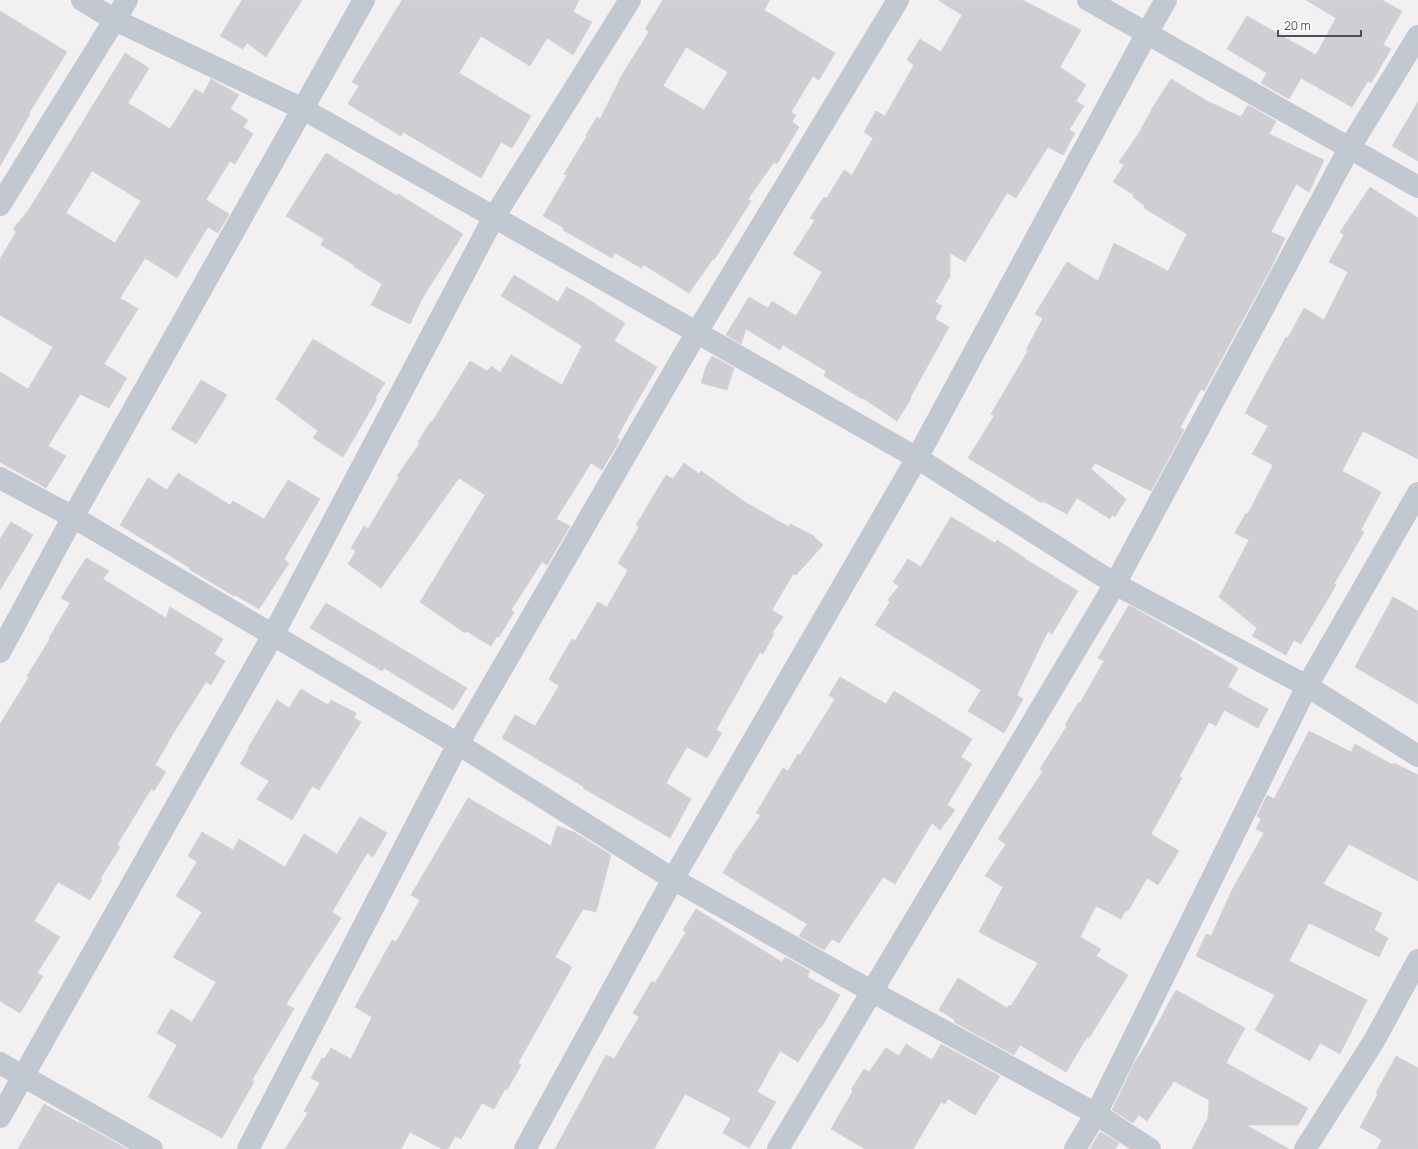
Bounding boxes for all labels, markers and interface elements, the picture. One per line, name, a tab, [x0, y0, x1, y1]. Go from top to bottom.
scale bar	[1278, 12, 1361, 38]
text: 20 m	[1284, 17, 1311, 34]

